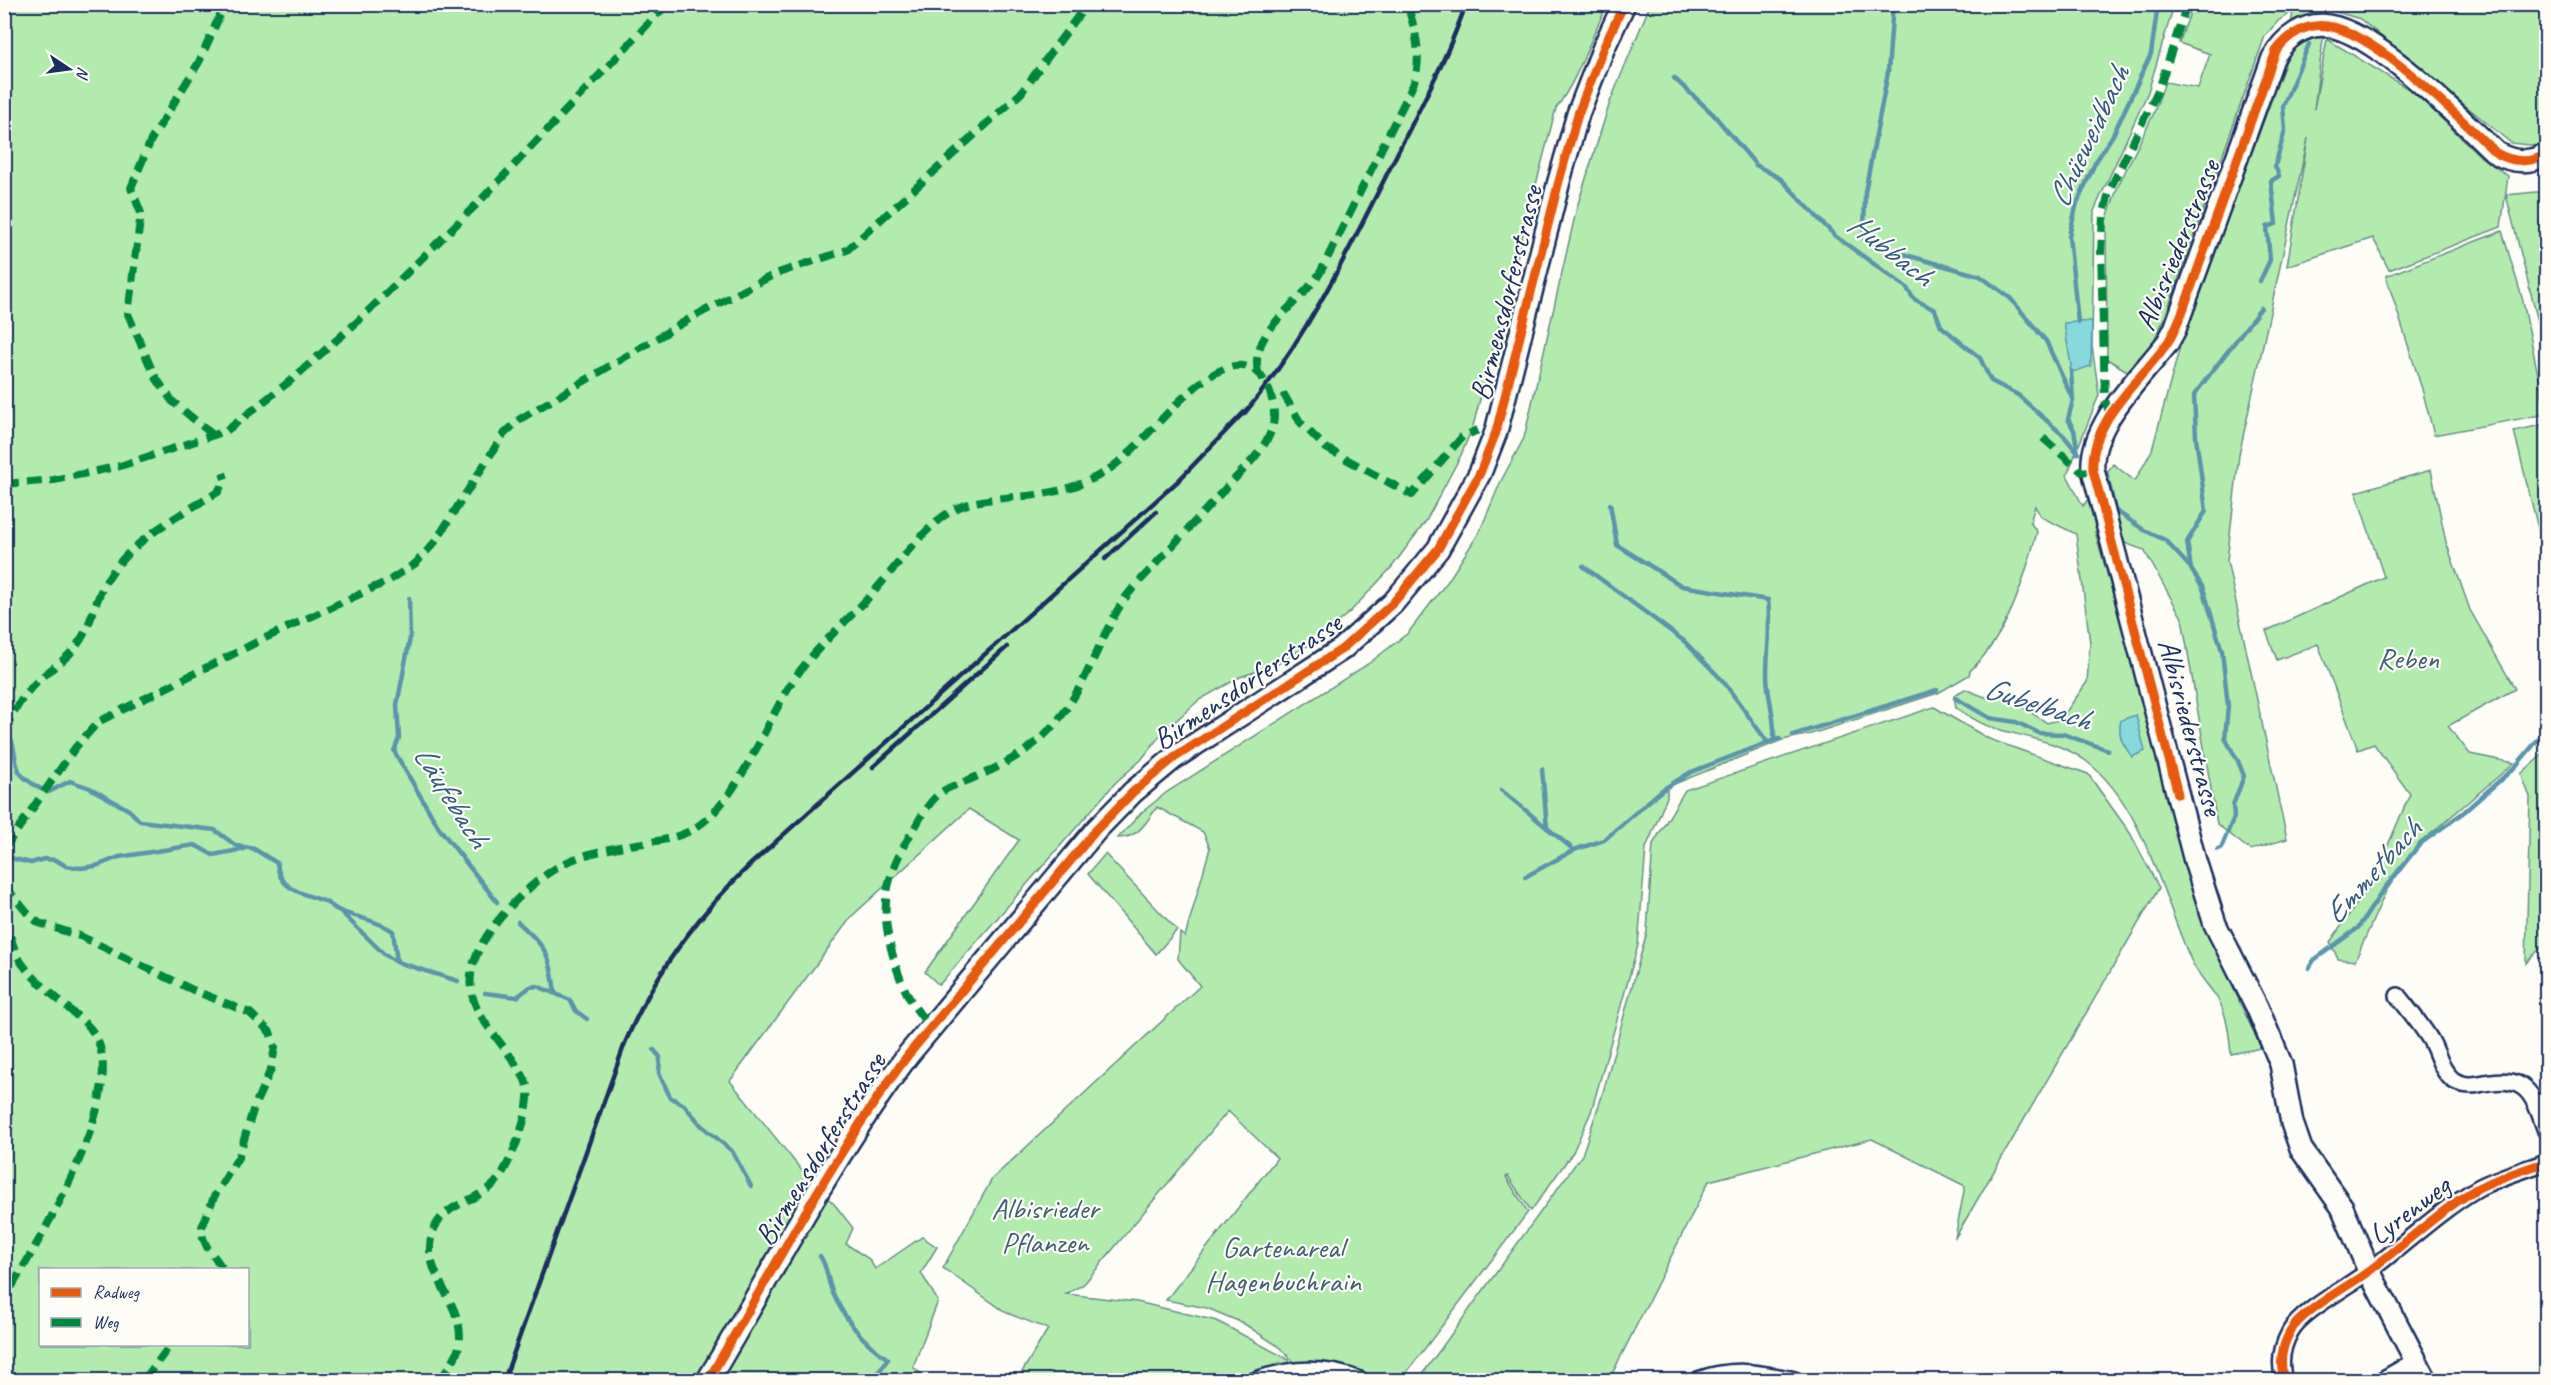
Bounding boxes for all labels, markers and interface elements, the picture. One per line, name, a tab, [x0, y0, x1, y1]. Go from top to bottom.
north arrow	[39, 39, 99, 99]
water label: Chüeweidbach	[2038, 57, 2140, 214]
text: N	[71, 65, 93, 82]
street label: Albisriederstrasse	[2126, 152, 2229, 336]
street label: Birmensdorferstrasse	[1461, 180, 1552, 404]
water label: Hubbach	[1840, 203, 1943, 297]
street label: Birmensdorferstrasse	[1145, 603, 1351, 758]
street label: Albisriederstrasse	[2149, 635, 2233, 821]
park label: Reben	[2377, 639, 2439, 677]
water label: Gubelbach	[1979, 667, 2099, 741]
water label: Läufebach	[404, 737, 500, 857]
water label: Emmetbach	[2314, 808, 2432, 933]
street label: Birmensdorferstrasse	[746, 1044, 896, 1252]
street label: Lyrenweg	[2361, 1166, 2459, 1253]
park label: Albisrieder Pflanzen	[991, 1189, 1101, 1261]
park label: Gartenareal Hagenbuchrain	[1205, 1228, 1362, 1300]
legend	[39, 1268, 249, 1346]
text: Radweg	[93, 1281, 141, 1303]
text: Weg	[93, 1311, 120, 1333]

